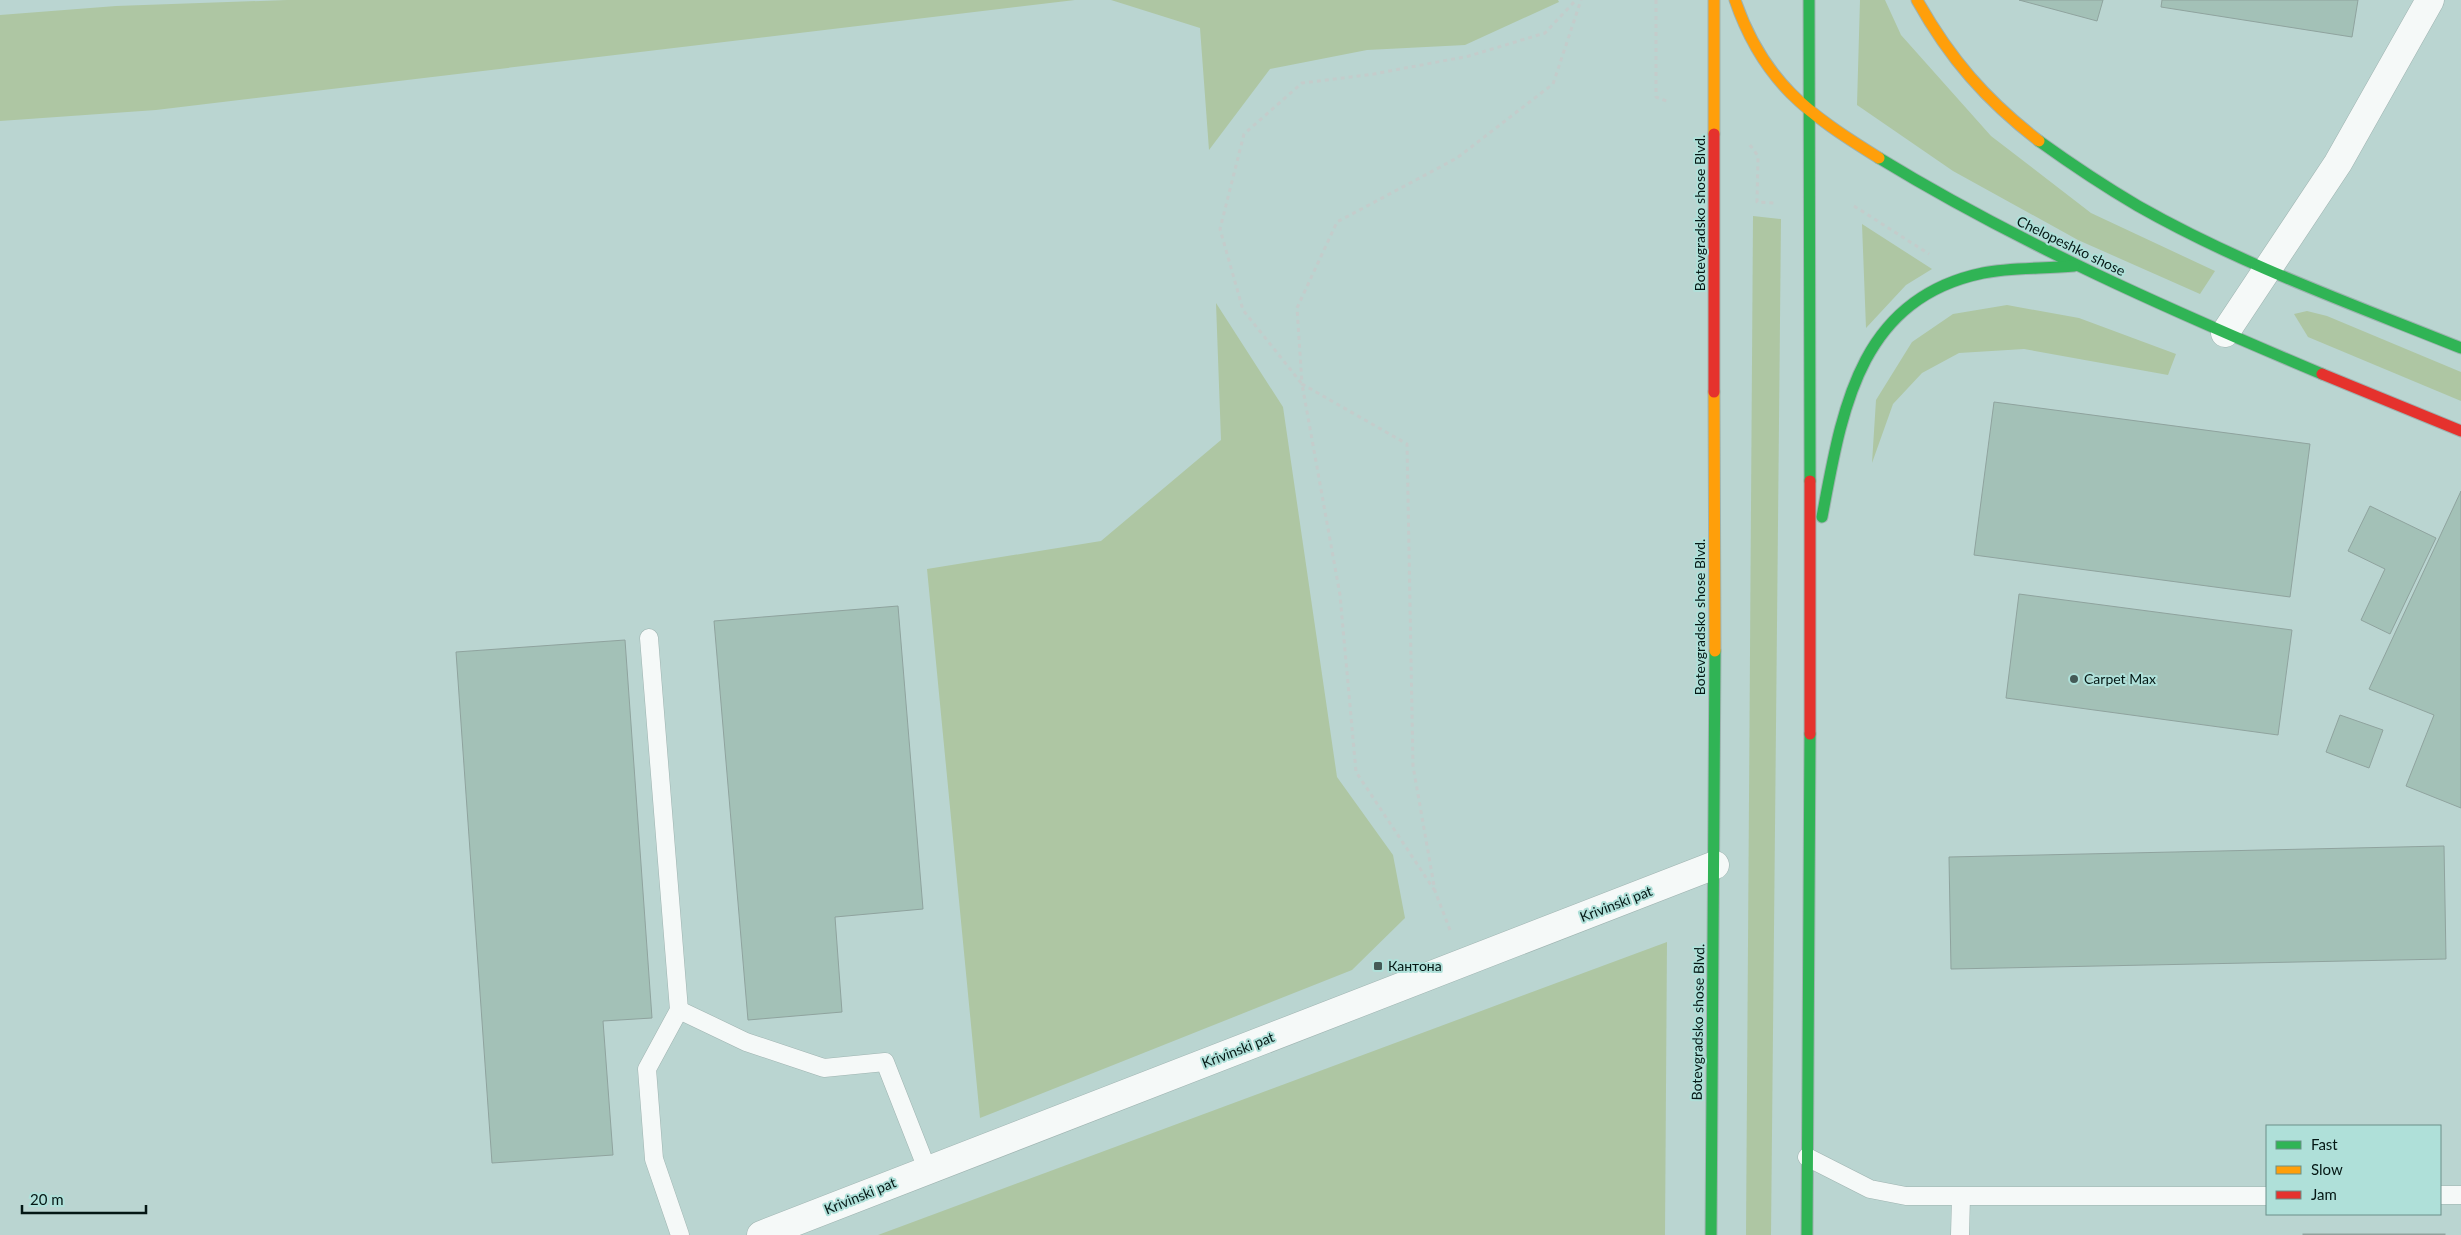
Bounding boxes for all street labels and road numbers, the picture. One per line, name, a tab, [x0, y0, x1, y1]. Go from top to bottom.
street label: Botevgradsko shose Blvd.	[1691, 135, 1708, 291]
street label: Chelopeshko shose	[2014, 212, 2128, 279]
street label: Botevgradsko shose Blvd.	[1691, 539, 1708, 695]
street label: Krivinski pat	[1577, 882, 1654, 925]
street label: Botevgradsko shose Blvd.	[1688, 944, 1707, 1100]
street label: Krivinski pat	[1199, 1028, 1276, 1071]
street label: Krivinski pat	[821, 1173, 898, 1218]

